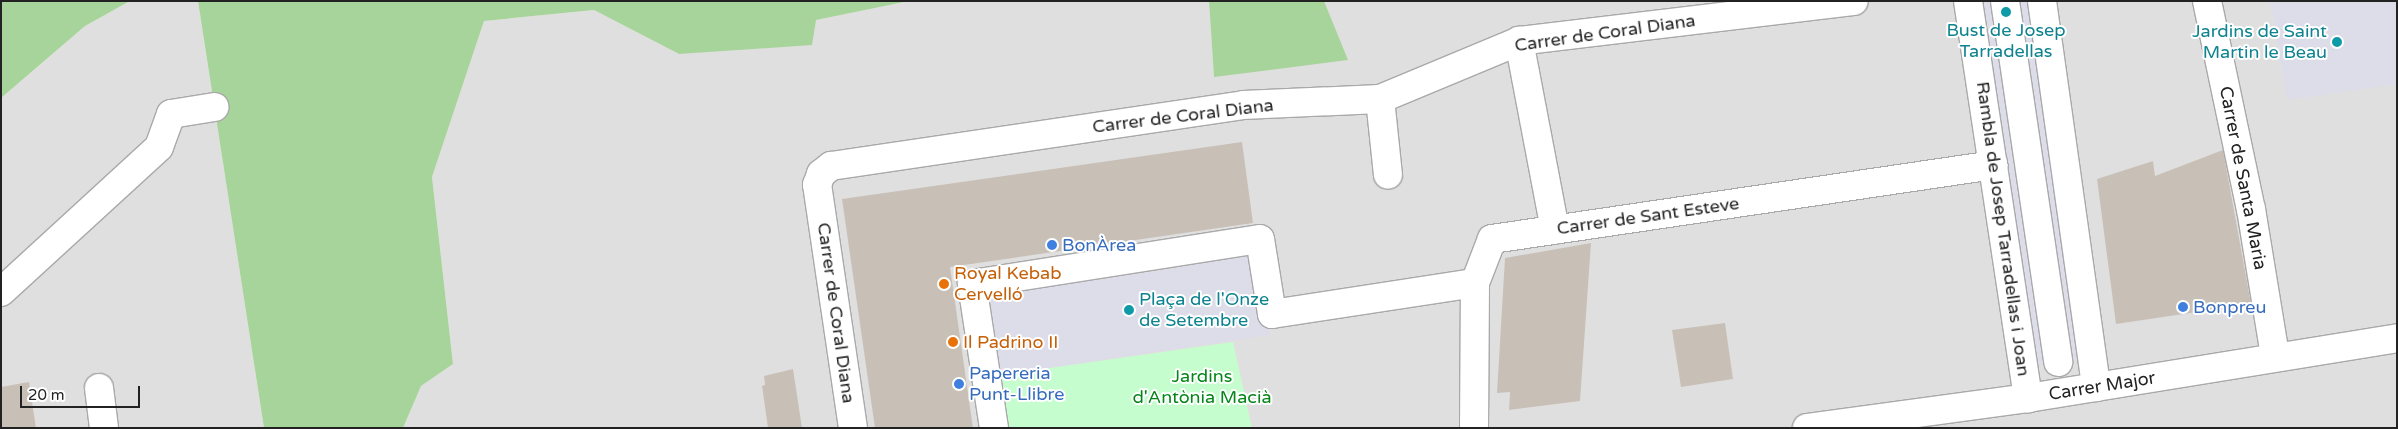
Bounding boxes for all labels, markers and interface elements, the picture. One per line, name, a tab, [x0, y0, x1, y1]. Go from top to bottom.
marker: Bust de Josep Tarradellas	[2000, 6, 2012, 18]
street label: Carrer de Coral Diana	[1513, 10, 1697, 56]
place label: Bust de Josep Tarradellas	[1946, 20, 2066, 62]
place label: Jardins de Saint Martin le Beau	[2192, 21, 2327, 64]
marker: Jardins de Saint Martin le Beau	[2331, 36, 2343, 48]
street label: Rambla de Josep Tarradellas i Joan	[1972, 80, 2034, 378]
street label: Carrer de Santa Maria	[2215, 84, 2271, 272]
street label: Carrer de Coral Diana	[1091, 94, 1275, 138]
street label: Carrer de Sant Esteve	[1555, 192, 1741, 240]
street label: Carrer de Coral Diana	[813, 221, 859, 405]
place label: BonÀrea	[1062, 234, 1136, 256]
marker: BonÀrea	[1046, 239, 1058, 251]
place label: Royal Kebab Cervelló	[954, 263, 1062, 306]
marker: Royal Kebab Cervelló	[938, 278, 950, 290]
place label: Plaça de l'Onze de Setembre	[1139, 289, 1269, 332]
place label: Bonpreu	[2193, 296, 2266, 318]
marker: Bonpreu	[2177, 301, 2189, 313]
marker: Plaça de l'Onze de Setembre	[1123, 304, 1135, 316]
place label: Il Padrino II	[963, 331, 1058, 353]
marker: Il Padrino II	[947, 336, 959, 348]
place label: Papereria Punt-Llibre	[969, 363, 1064, 406]
park label: Jardins d'Antònia Macià	[1132, 366, 1272, 408]
street label: Carrer Major	[2047, 367, 2157, 405]
scale bar	[22, 376, 142, 408]
marker: Papereria Punt-Llibre	[953, 378, 965, 390]
text: 20 m	[28, 386, 65, 404]

